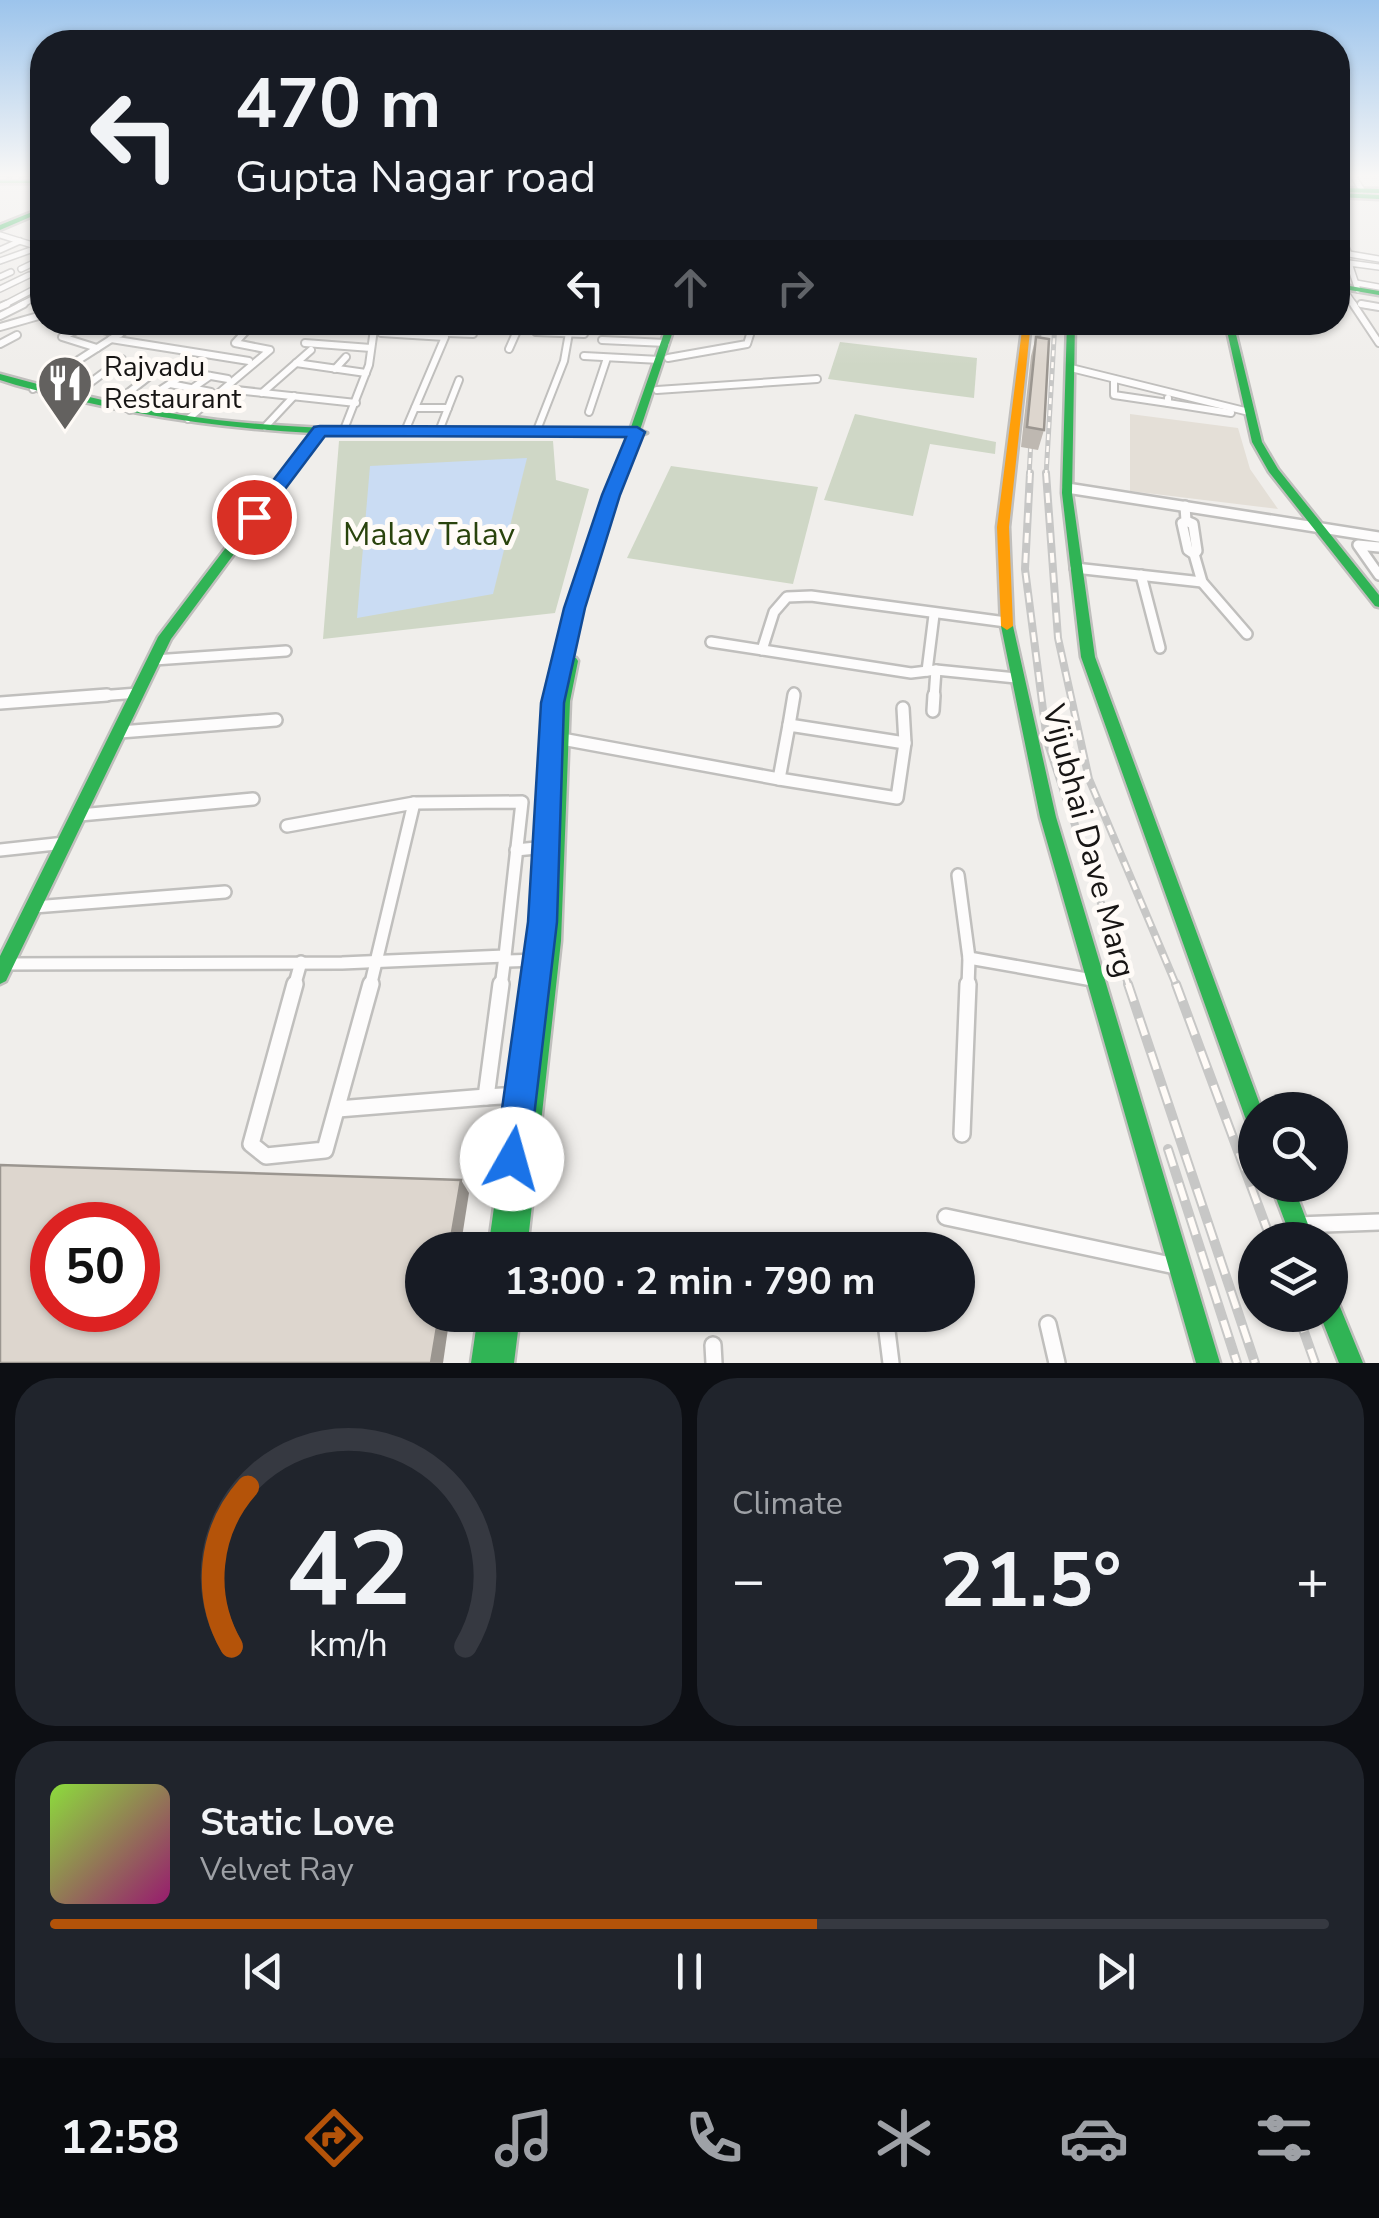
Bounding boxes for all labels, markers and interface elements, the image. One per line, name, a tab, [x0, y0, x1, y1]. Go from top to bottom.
text: 470 m	[235, 56, 441, 152]
icon: left	[70, 70, 200, 200]
text: Gupta Nagar road	[235, 147, 596, 208]
icon: left	[558, 260, 613, 315]
icon: ahead	[663, 260, 718, 315]
icon: right	[768, 260, 823, 315]
place label: Rajvadu Restaurant	[104, 348, 242, 418]
restaurant icon: Rajvadu Restaurant	[35, 353, 95, 432]
pin	[212, 475, 297, 560]
icon: arrive	[227, 490, 282, 545]
park label: Malav Talav	[343, 513, 515, 556]
street label: Vijubhai Dave Marg	[1032, 699, 1146, 982]
map controls	[1238, 1092, 1348, 1332]
button: search	[1238, 1092, 1348, 1202]
position arrow	[460, 1107, 564, 1211]
speed limit sign: 50	[30, 1202, 160, 1332]
button: layers	[1238, 1222, 1348, 1332]
text: 13:00 · 2 min · 790 m	[505, 1256, 875, 1307]
text: Climate	[732, 1482, 843, 1525]
text: 42	[286, 1499, 411, 1641]
text: 21.5°	[939, 1530, 1122, 1632]
text: −	[732, 1543, 765, 1618]
text: +	[1296, 1543, 1329, 1618]
text: km/h	[309, 1620, 388, 1669]
text: Static Love	[200, 1797, 395, 1848]
text: Velvet Ray	[200, 1848, 354, 1891]
icon: previous	[236, 1944, 291, 1999]
icon: pause	[662, 1944, 717, 1999]
icon: next	[1088, 1944, 1143, 1999]
icon: directions	[299, 2103, 369, 2173]
icon: music	[489, 2103, 559, 2173]
icon: phone	[679, 2103, 749, 2173]
icon: climate	[869, 2103, 939, 2173]
icon: car	[1059, 2103, 1129, 2173]
icon: filters	[1249, 2103, 1319, 2173]
text: 12:58	[60, 2108, 179, 2169]

